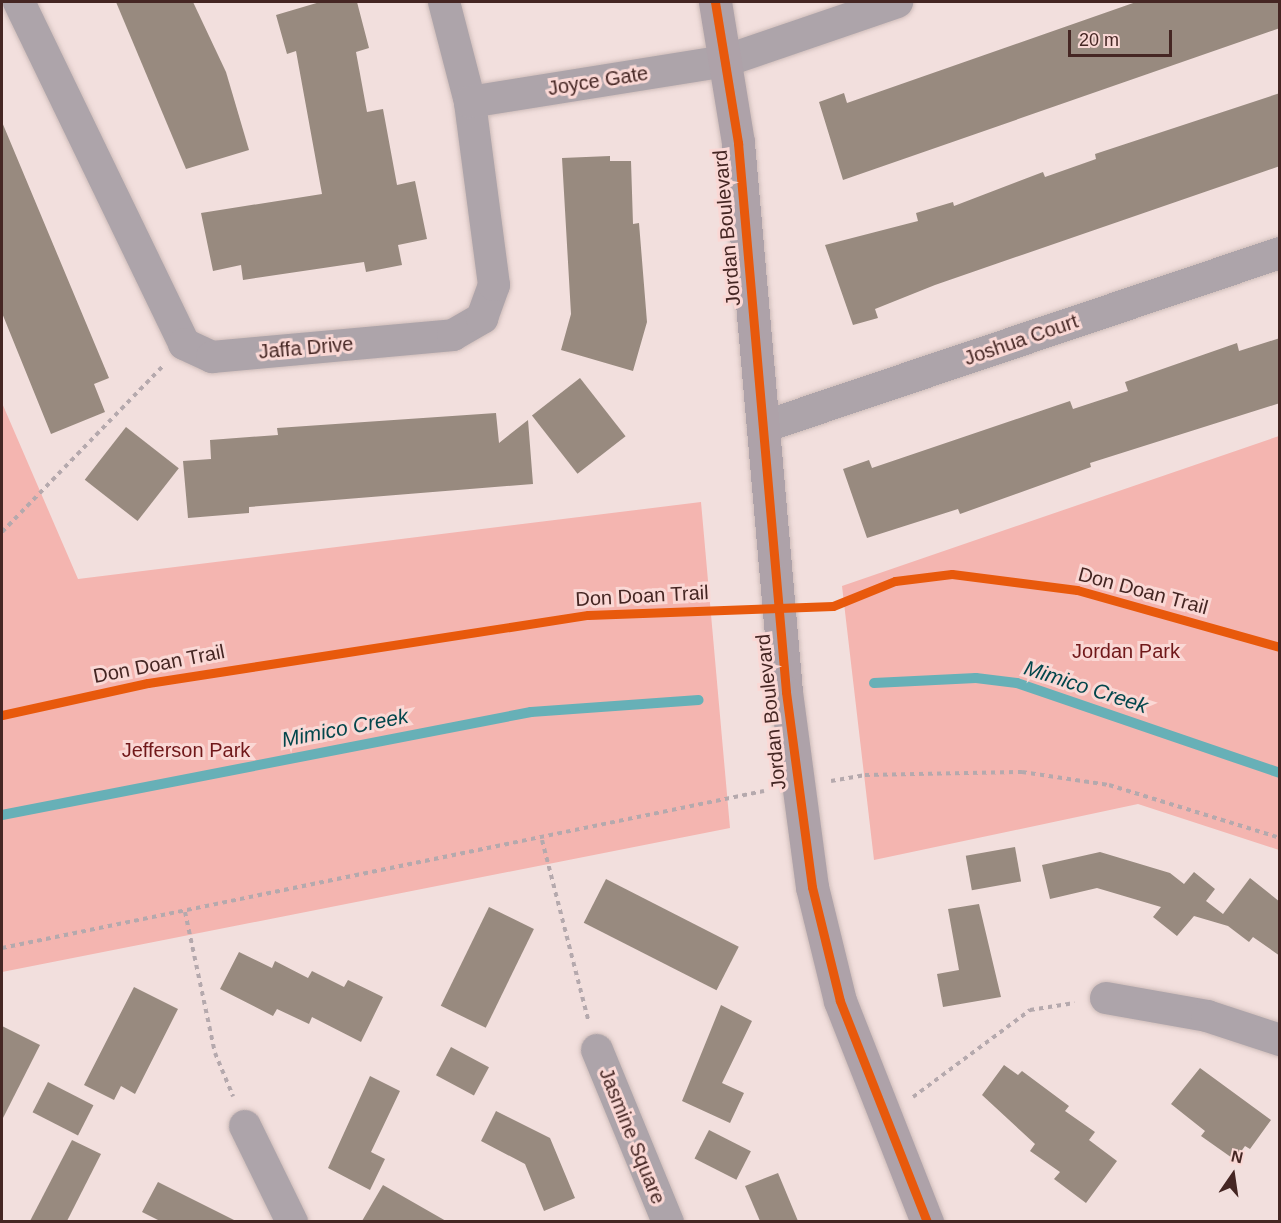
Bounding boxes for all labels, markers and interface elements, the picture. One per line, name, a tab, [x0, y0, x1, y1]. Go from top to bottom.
scale bar	[1071, 18, 1174, 56]
text: 20 m	[1079, 30, 1119, 50]
street label: Joyce Gate	[546, 61, 650, 101]
street label: Jordan Boulevard	[708, 149, 746, 307]
street label: Joshua Court	[961, 309, 1081, 371]
street label: Jaffa Drive	[258, 332, 354, 364]
street label: Don Doan Trail	[1075, 562, 1211, 620]
street label: Don Doan Trail	[575, 581, 709, 611]
street label: Jordan Boulevard	[751, 633, 791, 791]
street label: Don Doan Trail	[91, 639, 227, 689]
park label: Jordan Park	[1072, 639, 1180, 663]
water label: Mimico Creek	[1021, 655, 1151, 719]
water label: Mimico Creek	[280, 703, 410, 753]
park label: Jefferson Park	[122, 738, 250, 762]
street label: Jasmine Square	[594, 1065, 670, 1207]
north arrow	[1203, 1145, 1263, 1205]
text: N	[1230, 1147, 1245, 1167]

